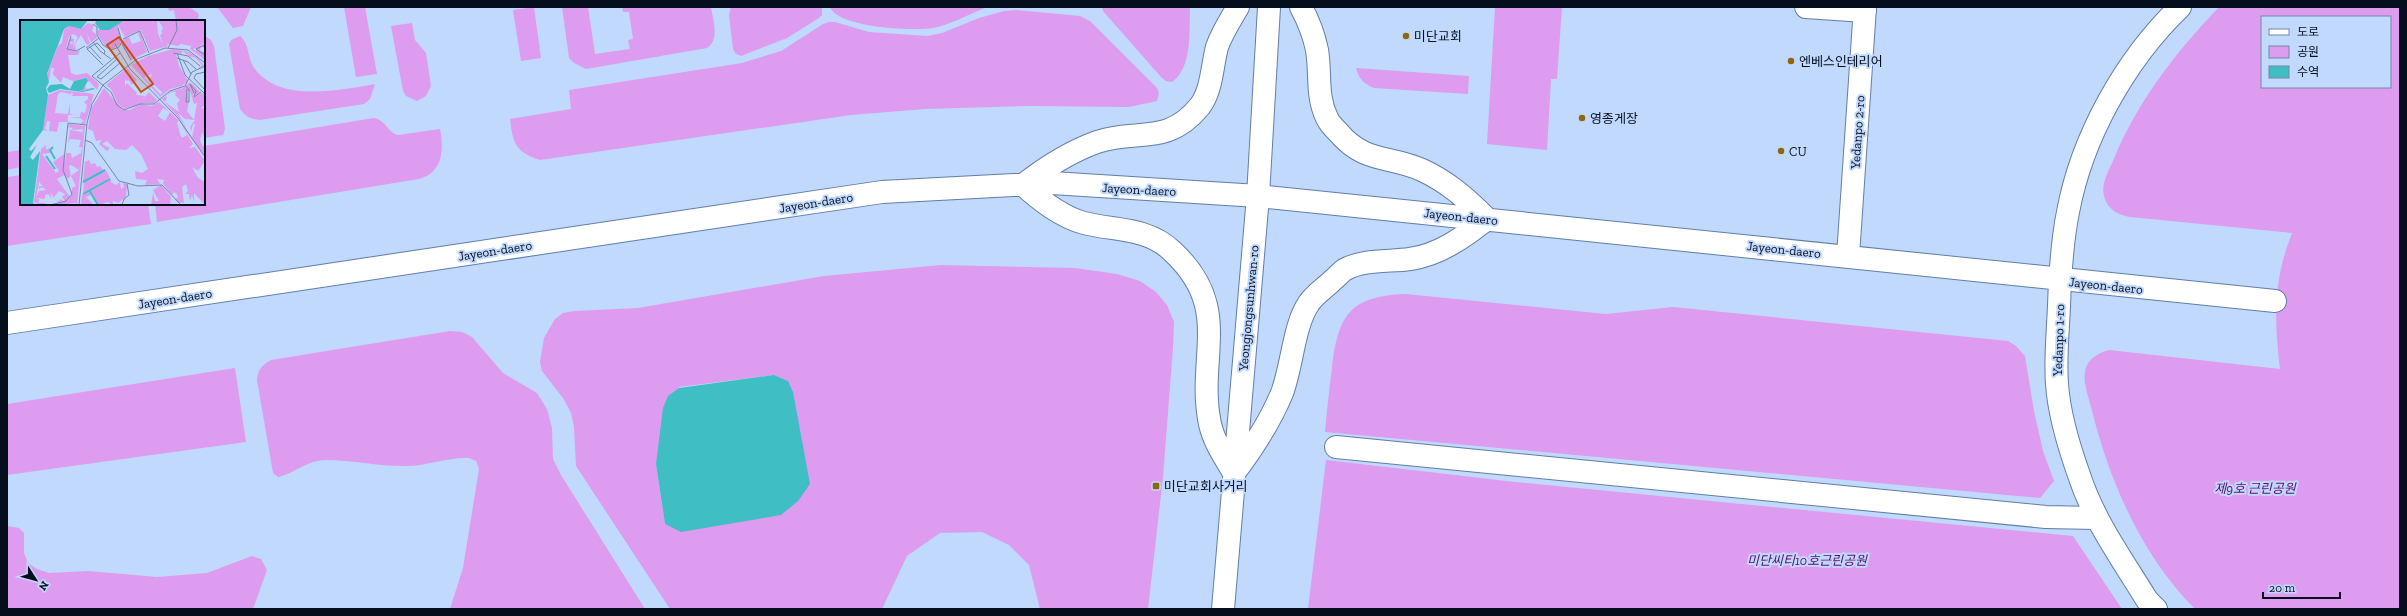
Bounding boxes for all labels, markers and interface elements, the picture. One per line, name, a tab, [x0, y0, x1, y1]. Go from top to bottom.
legend	[2261, 16, 2391, 88]
inset map	[20, 20, 205, 205]
text: 도로	[2297, 25, 2319, 39]
place label: 미단교회	[1414, 29, 1462, 44]
marker: 미단교회	[1401, 31, 1411, 41]
text: 공원	[2297, 45, 2319, 59]
place label: 엔베스인테리어	[1799, 54, 1883, 69]
marker: 엔베스인테리어	[1786, 56, 1796, 66]
text: 수역	[2297, 65, 2319, 79]
street label: Yedanpo 2-ro	[1847, 94, 1868, 170]
place label: 영종게장	[1590, 111, 1638, 126]
marker: 영종게장	[1577, 113, 1587, 123]
place label: CU	[1789, 144, 1807, 159]
marker: CU	[1776, 146, 1786, 156]
street label: Jayeon-daero	[1101, 180, 1177, 199]
street label: Jayeon-daero	[778, 189, 854, 216]
street label: Jayeon-daero	[1423, 205, 1499, 228]
street label: Jayeon-daero	[457, 237, 533, 264]
street label: Jayeon-daero	[1746, 238, 1822, 261]
street label: Yeongjongsunhwan-ro	[1235, 244, 1262, 373]
street label: Jayeon-daero	[2068, 274, 2144, 297]
street label: Jayeon-daero	[137, 285, 213, 312]
street label: Yedanpo 1-ro	[2050, 303, 2067, 377]
place label: 미단교회사거리	[1164, 479, 1248, 494]
marker: 미단교회사거리	[1151, 481, 1161, 491]
park label: 제9호 근린공원	[2214, 481, 2297, 496]
park label: 미단씨티10호근린공원	[1747, 553, 1868, 568]
north arrow	[16, 560, 56, 600]
scale bar	[2263, 574, 2340, 600]
text: N	[36, 578, 51, 593]
text: 20 m	[2269, 581, 2296, 595]

